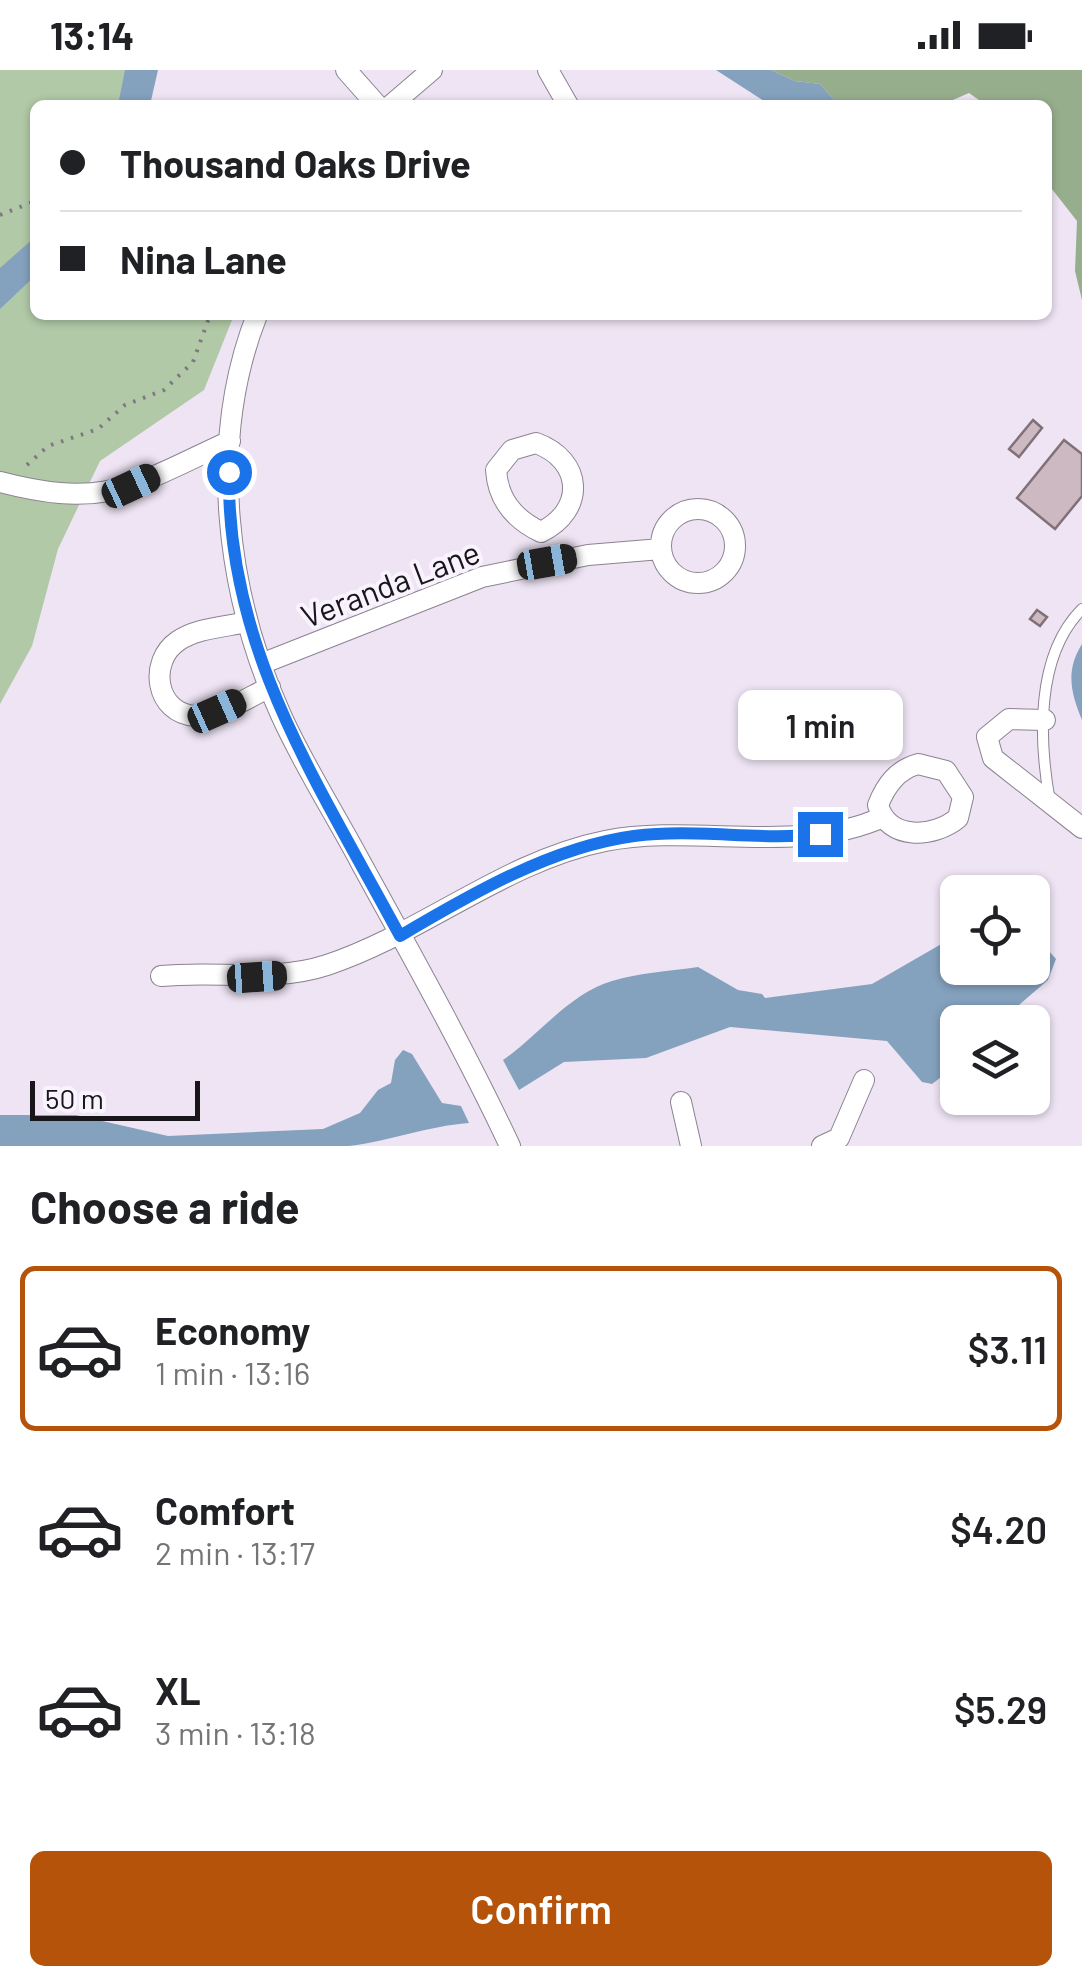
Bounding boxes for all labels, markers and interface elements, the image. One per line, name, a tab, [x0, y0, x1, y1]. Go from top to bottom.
text: 13:14	[50, 12, 134, 58]
text: Thousand Oaks Drive	[120, 140, 471, 186]
text: Nina Lane	[120, 236, 287, 282]
route start	[207, 450, 252, 495]
car	[97, 460, 165, 512]
street label: Veranda Lane	[295, 532, 485, 634]
car	[515, 542, 579, 582]
car	[183, 685, 251, 737]
callout: 1 min	[738, 689, 902, 759]
text: 1 min	[786, 706, 855, 744]
route end	[798, 812, 843, 857]
map controls	[940, 875, 1050, 1115]
button: locate	[940, 875, 1050, 985]
car	[226, 960, 288, 994]
button: layers	[940, 1005, 1050, 1115]
scale bar	[30, 1076, 200, 1120]
text: 50 m	[45, 1081, 104, 1115]
text: Choose a ride	[30, 1179, 300, 1233]
icon: car	[35, 1304, 125, 1394]
text: Economy	[155, 1307, 310, 1353]
text: $3.11	[968, 1326, 1047, 1372]
text: 1 min · 13:16	[155, 1353, 310, 1391]
icon: car	[35, 1484, 125, 1574]
text: Comfort	[155, 1487, 295, 1533]
text: $4.20	[950, 1506, 1047, 1552]
text: 2 min · 13:17	[155, 1533, 315, 1571]
icon: car	[35, 1664, 125, 1754]
text: XL	[155, 1667, 201, 1713]
text: $5.29	[954, 1686, 1047, 1732]
text: 3 min · 13:18	[155, 1713, 316, 1751]
button: Confirm	[30, 1851, 1052, 1966]

